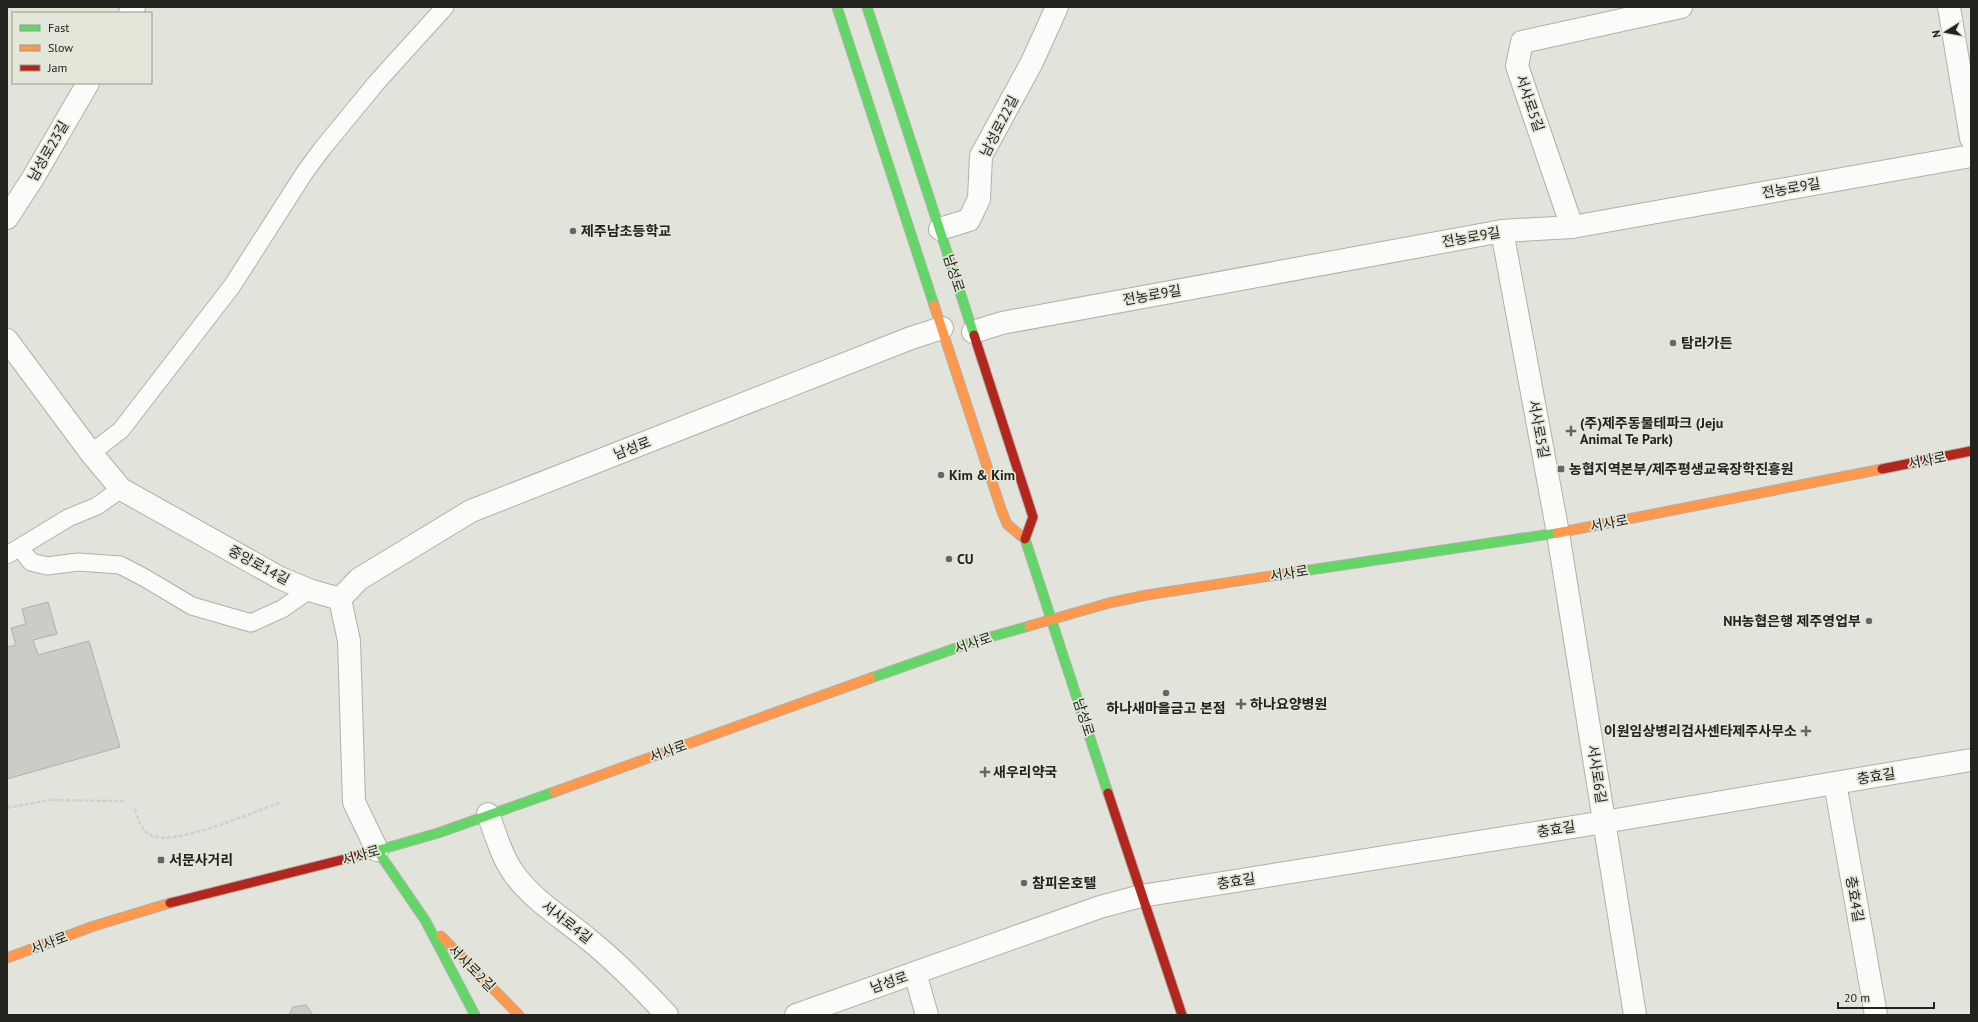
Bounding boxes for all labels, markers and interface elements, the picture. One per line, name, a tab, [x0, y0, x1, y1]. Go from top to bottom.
legend	[12, 12, 152, 84]
north arrow	[1926, 12, 1966, 52]
text: Fast	[48, 20, 69, 35]
text: N	[1929, 29, 1944, 39]
text: Slow	[48, 40, 73, 55]
text: Jam	[47, 60, 67, 75]
street label: 서사로5길	[1512, 72, 1548, 134]
street label: 남성로22길	[976, 92, 1022, 160]
street label: 남성로23길	[24, 118, 72, 184]
street label: 전농로9길	[1760, 174, 1822, 202]
place label: 제주남초등학교	[581, 222, 671, 240]
street label: 전농로9길	[1440, 223, 1502, 251]
marker: 제주남초등학교	[568, 226, 578, 236]
street label: 남성로	[939, 252, 969, 294]
street label: 전농로9길	[1121, 281, 1183, 309]
place label: 탐라가든	[1681, 334, 1733, 352]
marker: 탐라가든	[1668, 338, 1678, 348]
street label: 서사로5길	[1525, 398, 1553, 460]
place label: (주)제주동물테파크 (Jeju Animal Te Park)	[1580, 414, 1723, 448]
marker: (주)제주동물테파크 (Jeju Animal Te Park)	[1565, 425, 1577, 437]
street label: 남성로	[611, 433, 653, 463]
street label: 서사로	[1906, 447, 1948, 473]
place label: 농협지역본부/제주평생교육장학진흥원	[1569, 460, 1794, 478]
marker: 농협지역본부/제주평생교육장학진흥원	[1556, 464, 1566, 474]
place label: Kim & Kim	[949, 466, 1015, 484]
marker: Kim & Kim	[936, 470, 946, 480]
street label: 서사로	[1588, 510, 1630, 536]
street label: 중앙로14길	[225, 541, 293, 589]
place label: CU	[957, 550, 974, 568]
marker: CU	[944, 554, 954, 564]
street label: 서사로	[1269, 561, 1310, 585]
place label: NH농협은행 제주영업부	[1723, 612, 1861, 630]
marker: NH농협은행 제주영업부	[1864, 616, 1874, 626]
street label: 서사로	[952, 628, 994, 658]
marker: 하나새마을금고 본점	[1161, 688, 1171, 698]
place label: 하나요양병원	[1250, 695, 1327, 713]
street label: 남성로	[1069, 696, 1099, 738]
marker: 하나요양병원	[1235, 698, 1247, 710]
place label: 하나새마을금고 본점	[1106, 699, 1226, 717]
place label: 이원임상병리검사센타제주사무소	[1604, 722, 1797, 740]
marker: 이원임상병리검사센타제주사무소	[1800, 725, 1812, 737]
street label: 서사로	[647, 736, 689, 766]
street label: 서사로6길	[1583, 743, 1611, 805]
place label: 새우리약국	[993, 763, 1058, 781]
street label: 충효길	[1856, 764, 1896, 788]
marker: 새우리약국	[980, 767, 990, 777]
street label: 충효길	[1536, 817, 1576, 841]
street label: 서사로	[340, 841, 382, 869]
place label: 서문사거리	[169, 851, 233, 869]
marker: 서문사거리	[156, 855, 166, 865]
street label: 충효길	[1216, 869, 1256, 893]
place label: 참피온호텔	[1032, 874, 1097, 892]
street label: 충효4길	[1842, 875, 1868, 923]
marker: 참피온호텔	[1019, 878, 1029, 888]
street label: 서사로4길	[538, 897, 596, 947]
street label: 서사로	[28, 928, 70, 958]
street label: 서사로2길	[445, 941, 499, 995]
street label: 남성로	[868, 967, 910, 997]
scale bar	[1838, 984, 1934, 1010]
text: 20 m	[1844, 990, 1870, 1005]

